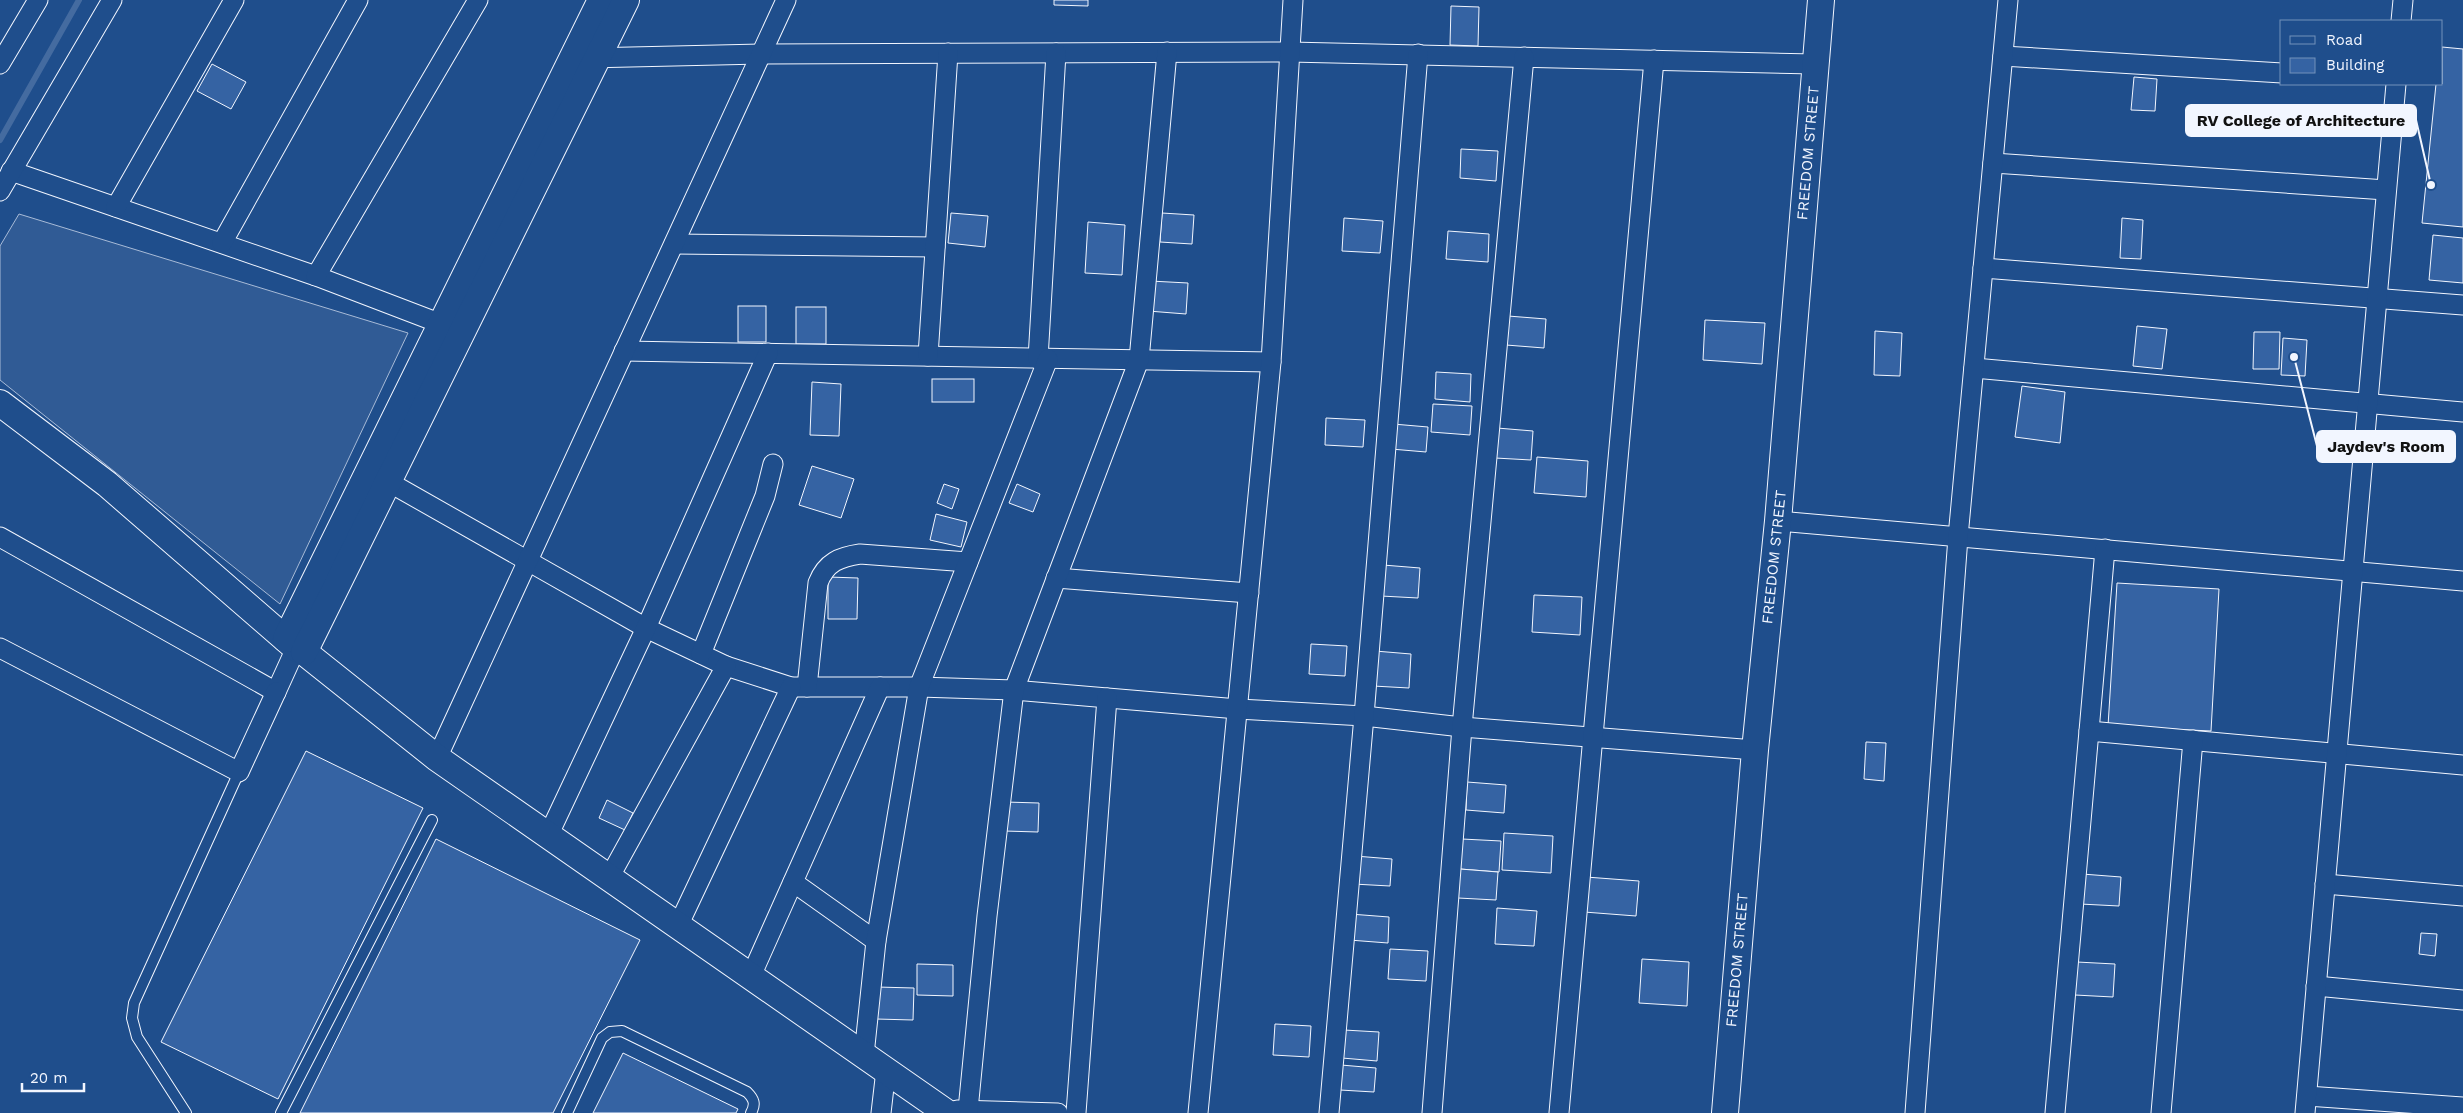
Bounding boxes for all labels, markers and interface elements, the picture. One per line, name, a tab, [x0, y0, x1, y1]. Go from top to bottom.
legend	[2280, 20, 2443, 85]
text: Road	[2326, 31, 2363, 49]
text: Building	[2326, 56, 2384, 74]
street label: FREEDOM STREET	[1793, 85, 1823, 221]
callout: RV College of Architecture	[2186, 105, 2416, 136]
text: RV College of Architecture	[2197, 111, 2405, 130]
callout: Jaydev's Room	[2317, 431, 2455, 462]
text: Jaydev's Room	[2327, 437, 2445, 456]
street label: FREEDOM STREET	[1758, 489, 1790, 625]
street label: FREEDOM STREET	[1722, 892, 1752, 1028]
scale bar	[22, 1060, 85, 1092]
text: 20 m	[30, 1069, 68, 1087]

